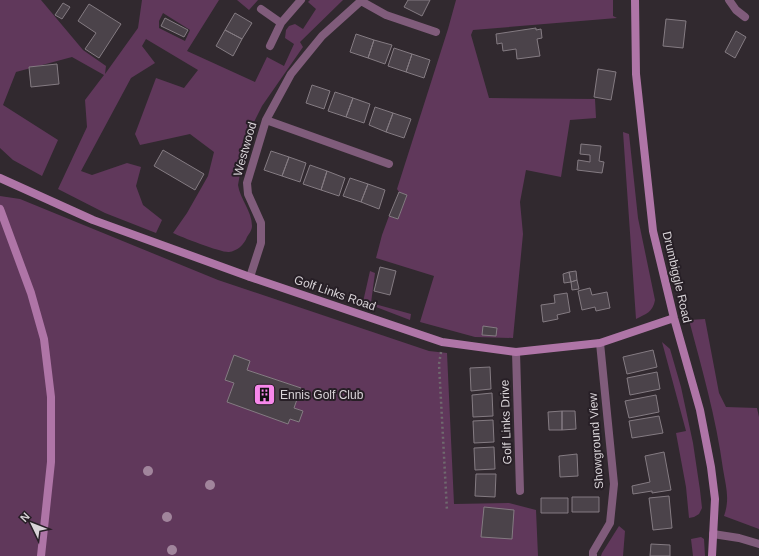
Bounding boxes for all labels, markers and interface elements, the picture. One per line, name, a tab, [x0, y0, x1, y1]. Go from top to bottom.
street label: Westwood	[231, 120, 259, 178]
street label: Drumbiggle Road	[660, 230, 694, 324]
street label: Golf Links Road	[292, 272, 378, 314]
street label: Golf Links Drive	[498, 379, 514, 465]
building icon: Ennis Golf Club	[251, 382, 277, 408]
place label: Ennis Golf Club	[280, 388, 364, 402]
street label: Showground View	[586, 392, 606, 490]
north arrow	[12, 504, 52, 544]
text: N	[18, 510, 32, 524]

